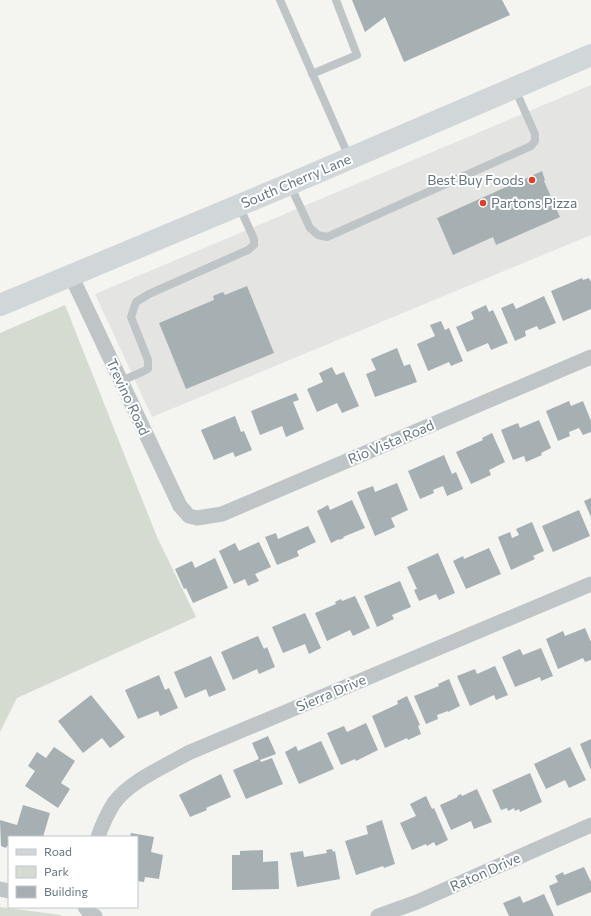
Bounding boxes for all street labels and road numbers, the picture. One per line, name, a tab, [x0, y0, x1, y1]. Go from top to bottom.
street label: South Cherry Lane	[238, 150, 353, 211]
street label: Trevino Road	[103, 356, 154, 438]
street label: Rio Vista Road	[345, 416, 436, 467]
street label: Sierra Drive	[293, 670, 368, 715]
street label: Raton Drive	[447, 848, 523, 895]

